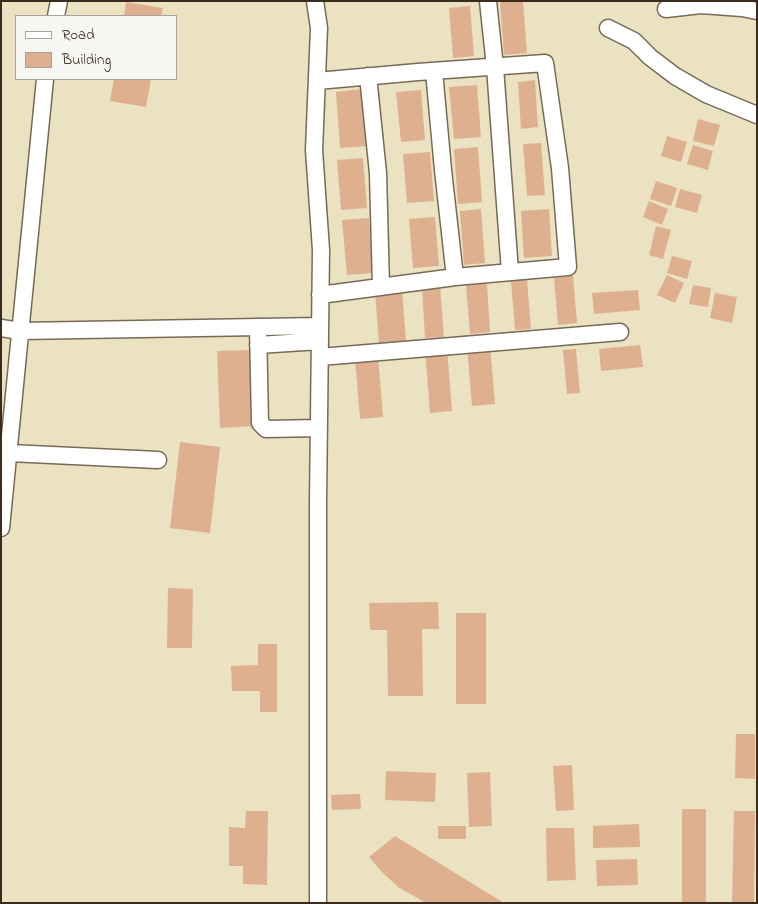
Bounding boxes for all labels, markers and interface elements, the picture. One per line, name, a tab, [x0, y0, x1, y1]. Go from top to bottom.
legend	[15, 15, 178, 80]
text: Road	[62, 24, 95, 46]
text: Building	[62, 49, 111, 71]

